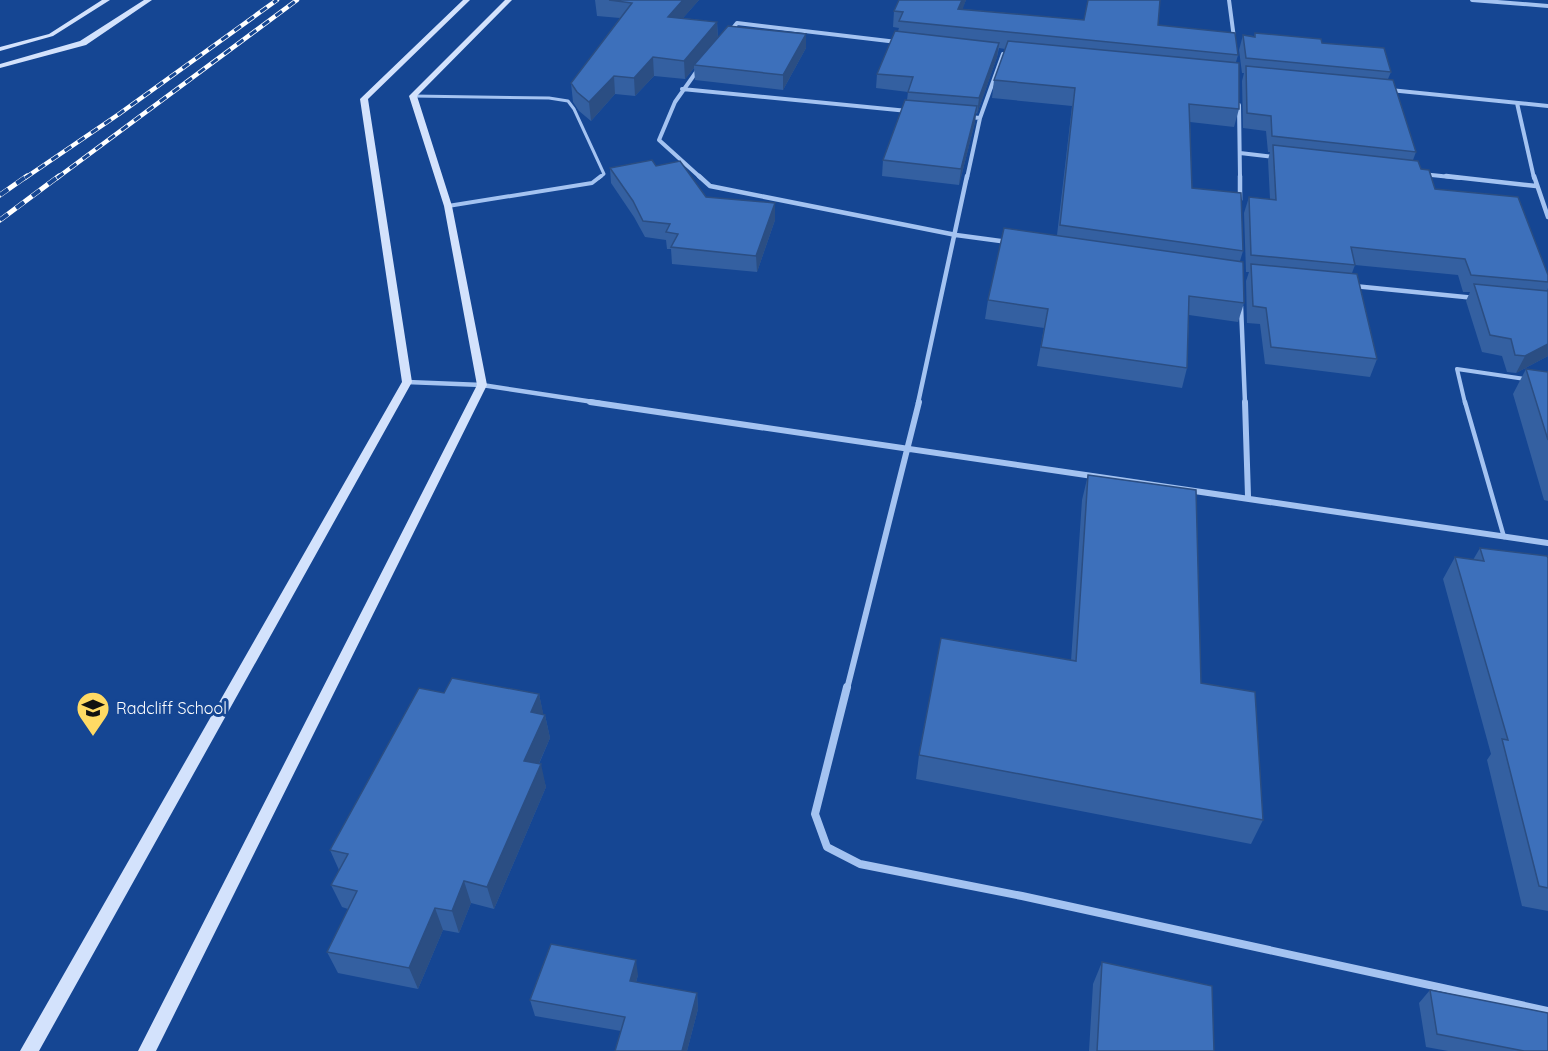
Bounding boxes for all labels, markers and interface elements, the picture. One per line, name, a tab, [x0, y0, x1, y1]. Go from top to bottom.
school or university icon: Radcliff School	[75, 690, 111, 737]
place label: Radcliff School	[116, 698, 227, 718]

